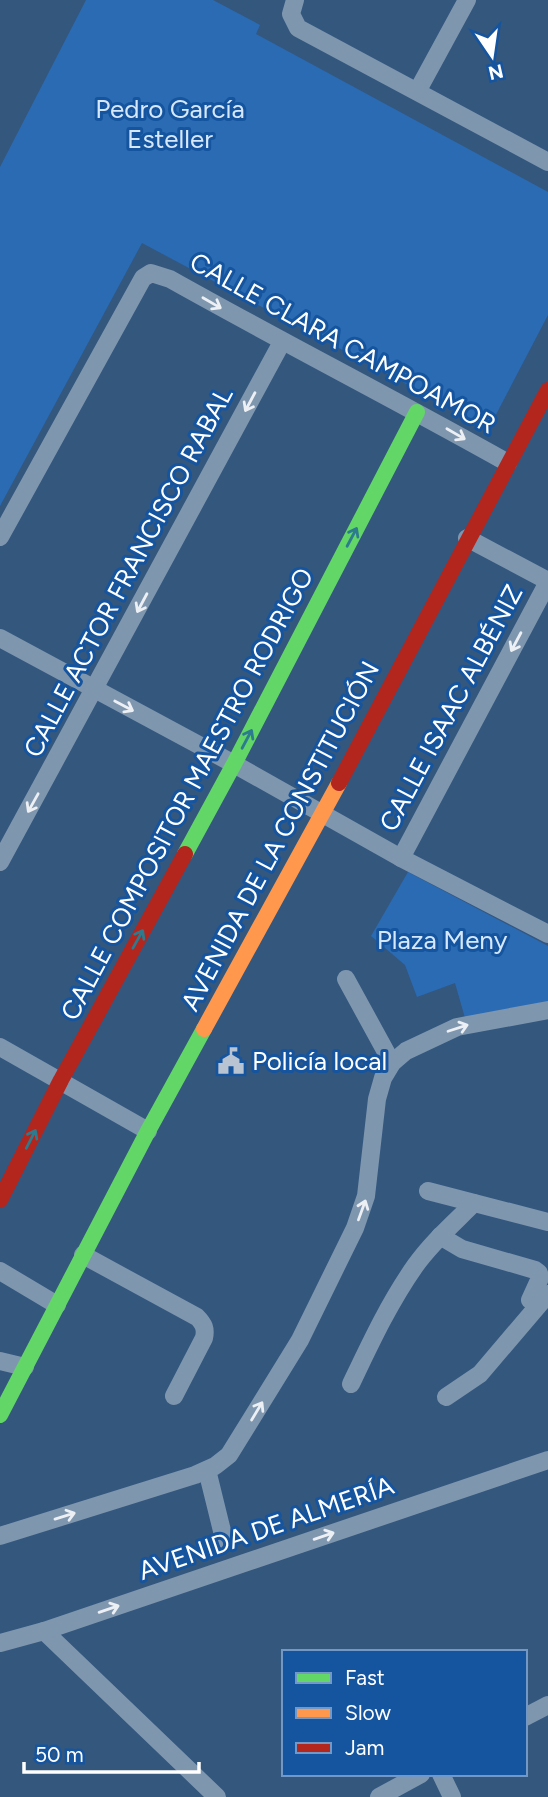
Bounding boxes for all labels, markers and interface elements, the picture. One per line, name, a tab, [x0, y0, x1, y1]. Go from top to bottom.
north arrow	[457, 21, 527, 91]
text: N	[486, 59, 505, 85]
park label: Pedro García Esteller	[95, 93, 245, 155]
street label: CALLE CLARA CAMPOAMOR	[184, 245, 502, 441]
one-way arrow	[202, 296, 222, 310]
street label: CALLE ACTOR FRANCISCO RABAL	[17, 381, 240, 762]
one-way arrow	[242, 392, 256, 412]
one-way arrow	[445, 427, 465, 441]
one-way arrow	[346, 527, 359, 548]
street label: CALLE COMPOSITOR MAESTRO RODRIGO	[54, 562, 320, 1026]
street label: CALLE ISAAC ALBÉNIZ	[372, 579, 530, 837]
one-way arrow	[135, 592, 148, 613]
one-way arrow	[509, 631, 522, 652]
street label: AVENIDA DE LA CONSTITUCIÓN	[174, 656, 386, 1016]
one-way arrow	[114, 699, 134, 713]
one-way arrow	[240, 729, 254, 750]
one-way arrow	[26, 792, 40, 812]
park label: Plaza Meny	[377, 924, 508, 956]
one-way arrow	[131, 929, 145, 949]
one-way arrow	[447, 1020, 469, 1033]
place label: Policía local	[252, 1045, 387, 1077]
public building icon: Policía local	[216, 1046, 246, 1076]
one-way arrow	[24, 1129, 38, 1150]
one-way arrow	[357, 1199, 369, 1221]
one-way arrow	[250, 1402, 264, 1422]
street label: AVENIDA DE ALMERÍA	[134, 1469, 398, 1587]
one-way arrow	[54, 1508, 76, 1521]
one-way arrow	[313, 1529, 335, 1542]
one-way arrow	[97, 1602, 119, 1614]
legend	[282, 1650, 527, 1776]
text: Fast	[345, 1665, 385, 1690]
text: Slow	[345, 1700, 391, 1725]
scale bar	[24, 1730, 200, 1774]
text: Jam	[345, 1735, 384, 1760]
text: 50 m	[35, 1742, 84, 1767]

